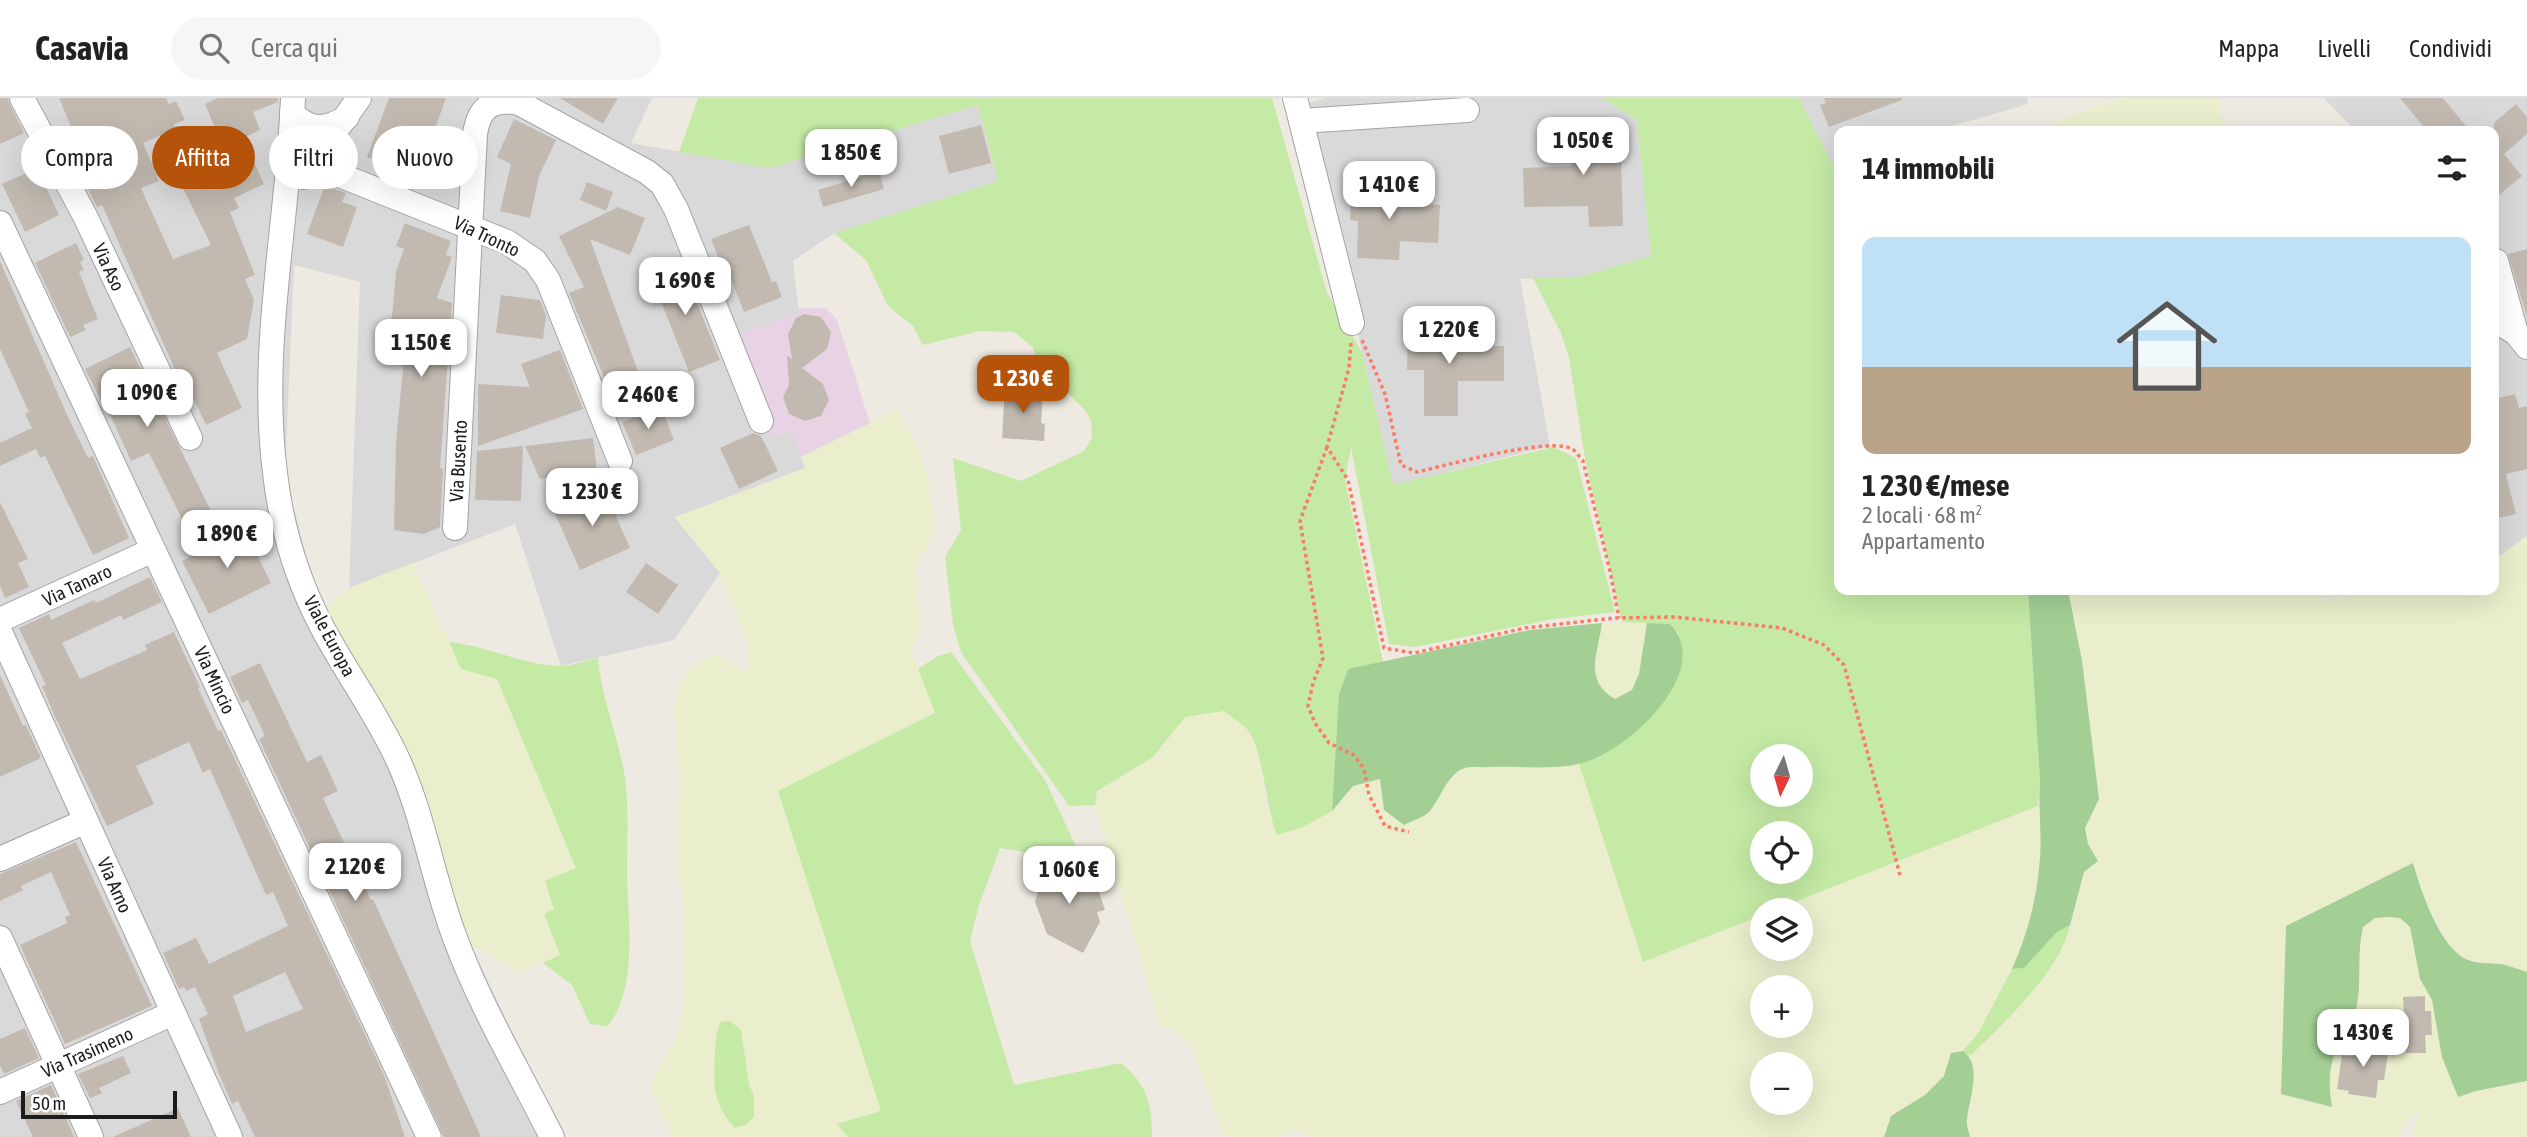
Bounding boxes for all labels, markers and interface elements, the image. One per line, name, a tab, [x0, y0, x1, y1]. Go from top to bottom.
search box	[171, 17, 661, 80]
text: Casavia	[35, 29, 129, 67]
icon: search	[195, 29, 233, 67]
text: Cerca qui	[251, 33, 338, 63]
text: Mappa	[2218, 35, 2279, 62]
text: Livelli	[2317, 35, 2371, 62]
text: Condividi	[2409, 35, 2492, 62]
pin: 1 050 €	[1518, 118, 1648, 177]
chip: Compra	[21, 126, 138, 189]
chip: Affitta	[152, 126, 255, 189]
chip: Filtri	[269, 126, 358, 189]
chip: Nuovo	[372, 126, 478, 189]
text: 1 050 €	[1553, 127, 1613, 153]
pin: 1 850 €	[786, 130, 916, 189]
text: 1 850 €	[821, 139, 881, 165]
icon: filters	[2433, 149, 2471, 187]
text: 14 immobili	[1862, 151, 1994, 185]
pin: 1 410 €	[1324, 162, 1454, 221]
text: 1 410 €	[1359, 171, 1419, 197]
street label: Via Tronto	[451, 211, 524, 261]
street label: Via Aso	[88, 240, 130, 294]
pin: 1 690 €	[620, 258, 750, 317]
text: 1 690 €	[655, 267, 715, 293]
icon: home	[2104, 283, 2230, 409]
pin: 1 220 €	[1384, 306, 1514, 366]
text: 1 220 €	[1419, 316, 1479, 342]
pin: 1 150 €	[356, 320, 486, 379]
text: 1 150 €	[391, 329, 451, 355]
pin: 1 230 €	[958, 356, 1088, 415]
text: 1 230 €	[993, 365, 1053, 391]
pin: 1 090 €	[82, 370, 212, 429]
pin: 2 460 €	[583, 372, 713, 431]
text: 1 090 €	[117, 379, 177, 405]
text: 2 460 €	[618, 381, 678, 407]
street label: Via Busento	[445, 419, 471, 503]
pin: 1 230 €	[527, 468, 657, 528]
text: 1 230 €/mese	[1862, 468, 2010, 502]
text: 1 230 €	[562, 478, 622, 504]
text: 2 locali · 68 m²	[1862, 502, 1982, 528]
pin: 1 890 €	[162, 510, 292, 570]
text: 1 890 €	[197, 520, 257, 546]
text: Appartamento	[1862, 528, 1985, 554]
street label: Via Tanaro	[39, 559, 115, 611]
street label: Viale Europa	[300, 592, 360, 680]
street label: Via Mincio	[190, 643, 240, 717]
north arrow	[1750, 744, 1813, 807]
map controls	[1750, 744, 1813, 1115]
button: locate	[1750, 821, 1813, 884]
pin: 2 120 €	[290, 844, 420, 903]
pin: 1 060 €	[1004, 846, 1134, 906]
text: 2 120 €	[325, 853, 385, 879]
street label: Via Arno	[93, 854, 137, 916]
text: 1 060 €	[1039, 856, 1099, 882]
button: layers	[1750, 898, 1813, 961]
button: +	[1750, 975, 1813, 1038]
pin: 1 430 €	[2298, 1010, 2428, 1069]
text: 1 430 €	[2333, 1019, 2393, 1045]
street label: Via Trasimeno	[38, 1022, 136, 1082]
button: −	[1750, 1052, 1813, 1115]
scale bar	[21, 1088, 177, 1120]
text: 50 m	[32, 1092, 66, 1114]

